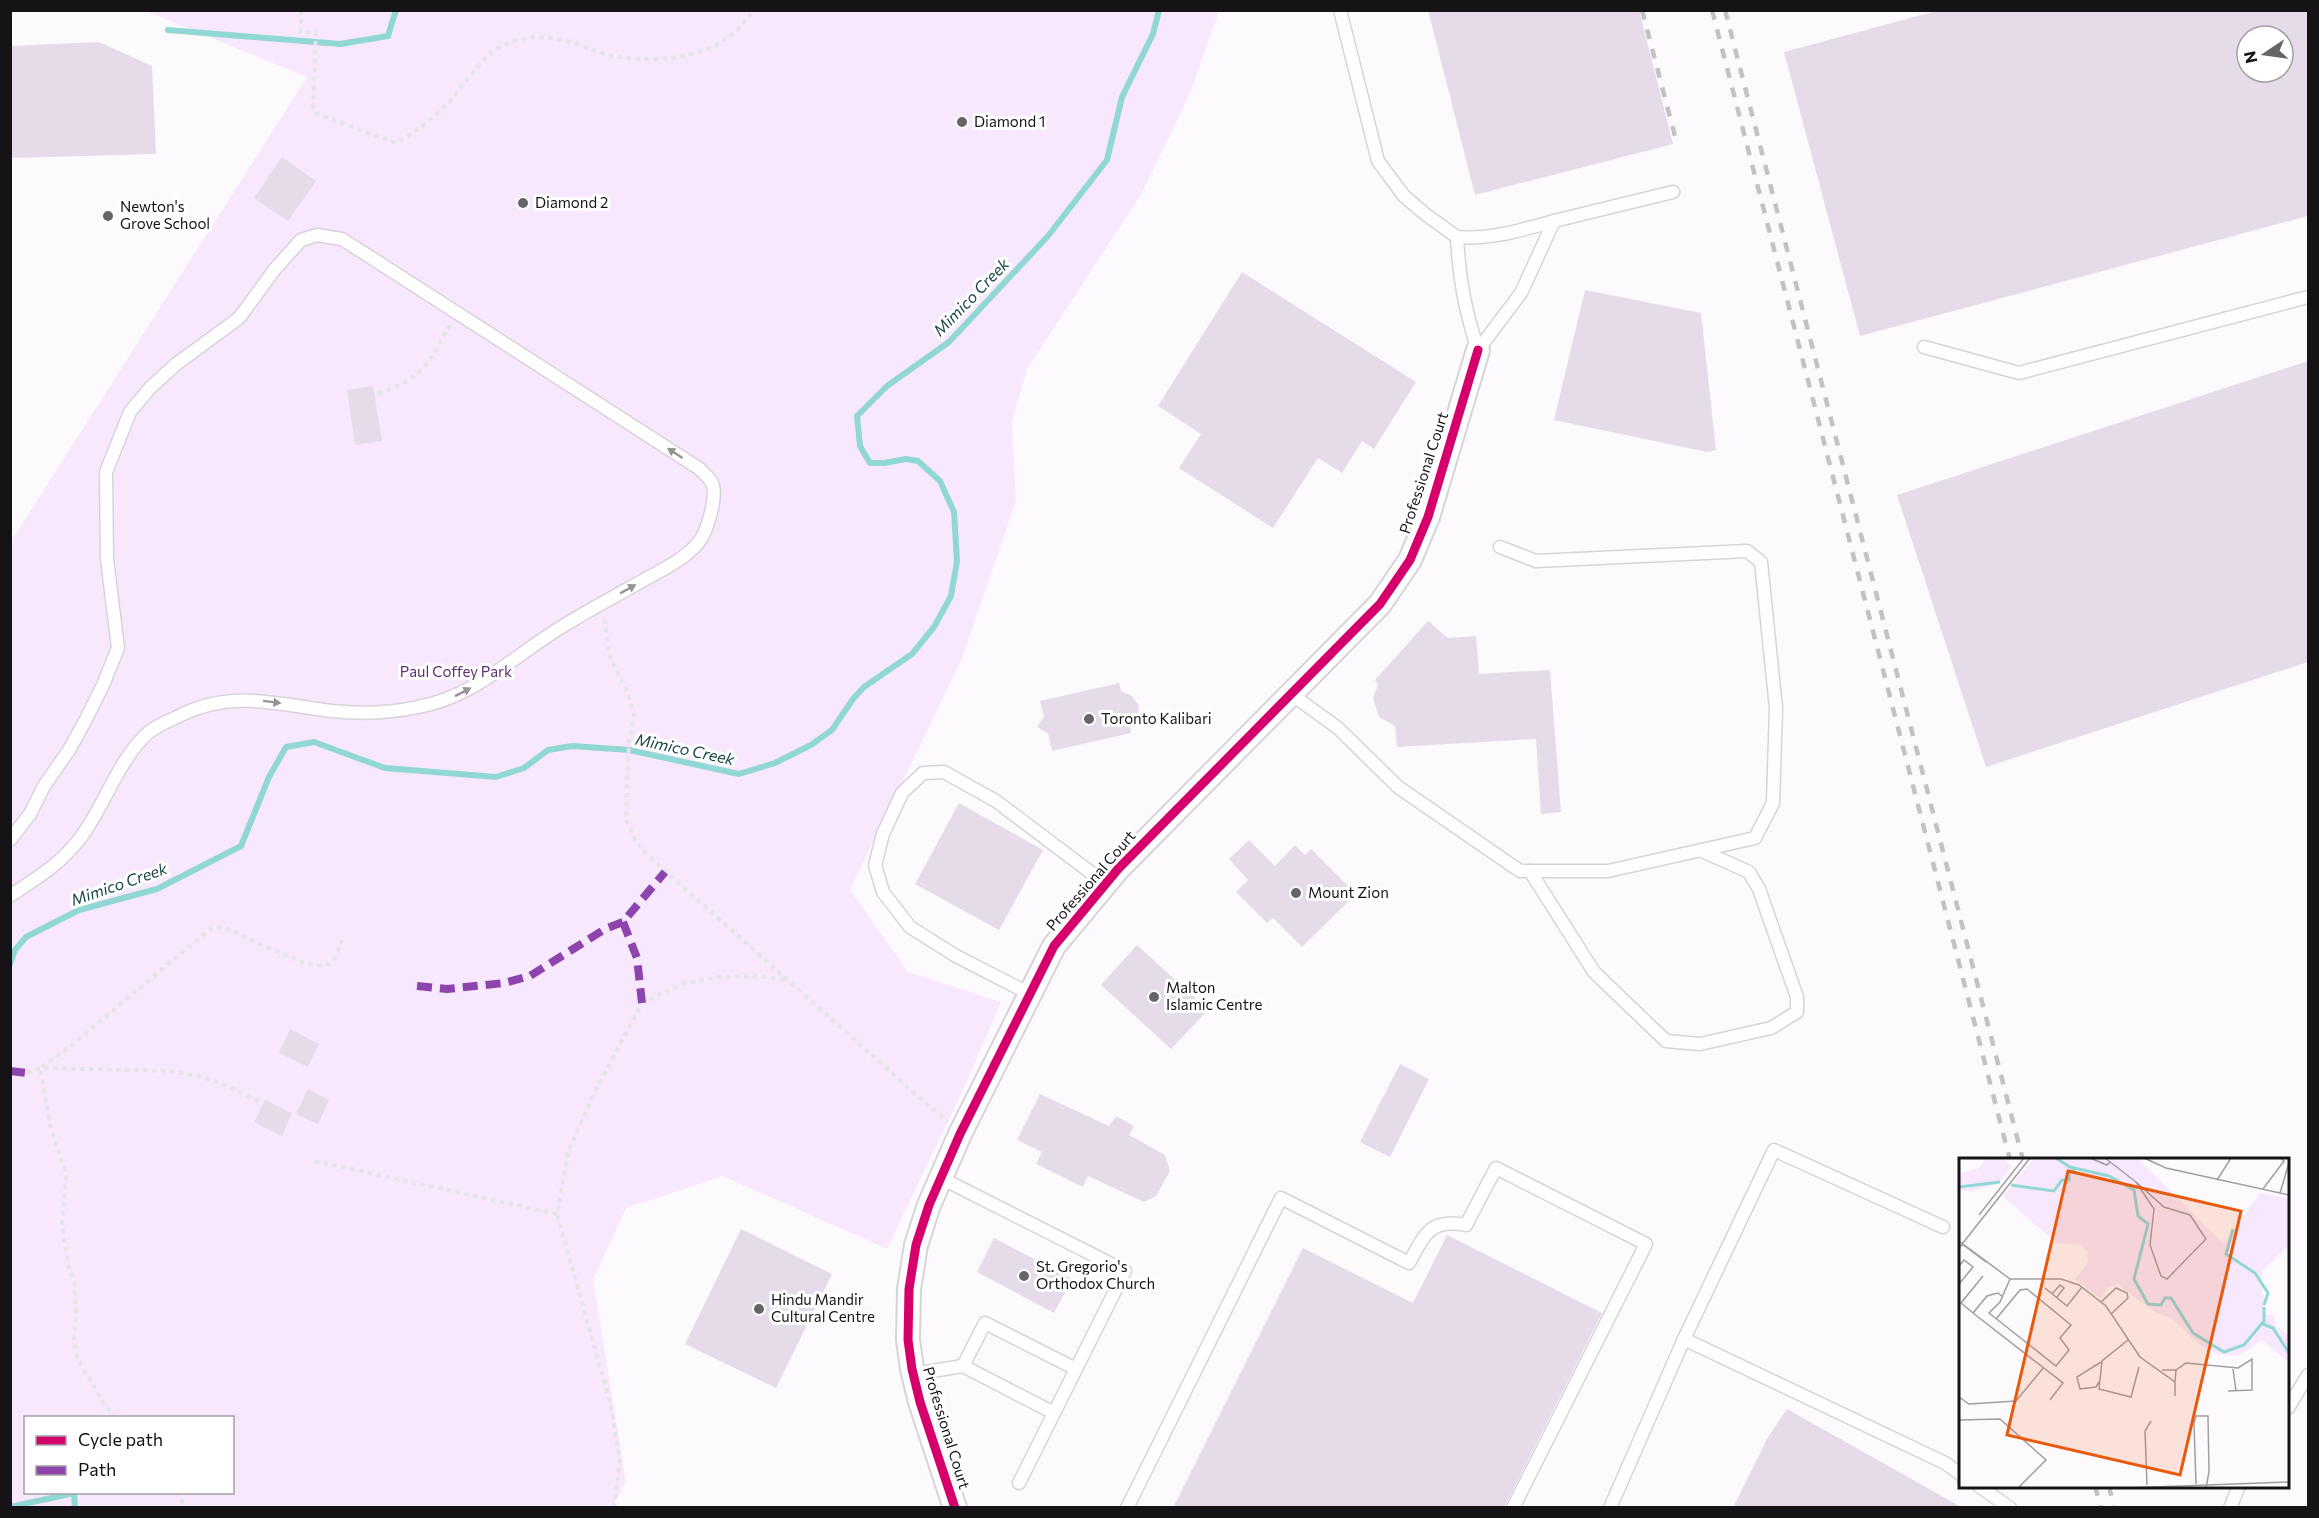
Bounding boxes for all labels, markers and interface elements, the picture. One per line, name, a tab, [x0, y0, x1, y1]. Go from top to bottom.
north arrow	[2235, 24, 2295, 84]
text: N	[2239, 50, 2261, 65]
place label: Diamond 1	[974, 112, 1045, 130]
marker: Diamond 1	[955, 115, 969, 129]
place label: Diamond 2	[535, 193, 608, 211]
marker: Diamond 2	[516, 196, 530, 210]
place label: Newton's Grove School	[120, 197, 210, 232]
marker: Newton's Grove School	[101, 209, 115, 223]
water label: Mimico Creek	[929, 254, 1013, 339]
street label: Professional Court	[1395, 410, 1451, 536]
one-way arrow	[667, 448, 683, 459]
one-way arrow	[620, 584, 637, 594]
park label: Paul Coffey Park	[400, 662, 512, 680]
one-way arrow	[455, 687, 472, 696]
one-way arrow	[263, 698, 282, 707]
place label: Toronto Kalibari	[1101, 709, 1212, 727]
marker: Toronto Kalibari	[1082, 712, 1096, 726]
water label: Mimico Creek	[634, 729, 737, 768]
street label: Professional Court	[1042, 827, 1139, 934]
water label: Mimico Creek	[68, 858, 170, 909]
place label: Mount Zion	[1308, 883, 1389, 901]
marker: Mount Zion	[1289, 886, 1303, 900]
place label: Malton Islamic Centre	[1166, 978, 1263, 1013]
marker: Malton Islamic Centre	[1147, 990, 1161, 1004]
inset map	[1959, 1158, 2289, 1488]
place label: St. Gregorio's Orthodox Church	[1036, 1257, 1155, 1292]
marker: St. Gregorio's Orthodox Church	[1017, 1269, 1031, 1283]
place label: Hindu Mandir Cultural Centre	[771, 1290, 875, 1325]
marker: Hindu Mandir Cultural Centre	[752, 1302, 766, 1316]
street label: Professional Court	[920, 1364, 974, 1491]
legend	[24, 1416, 234, 1494]
text: Cycle path	[78, 1428, 163, 1450]
text: Path	[78, 1458, 116, 1480]

